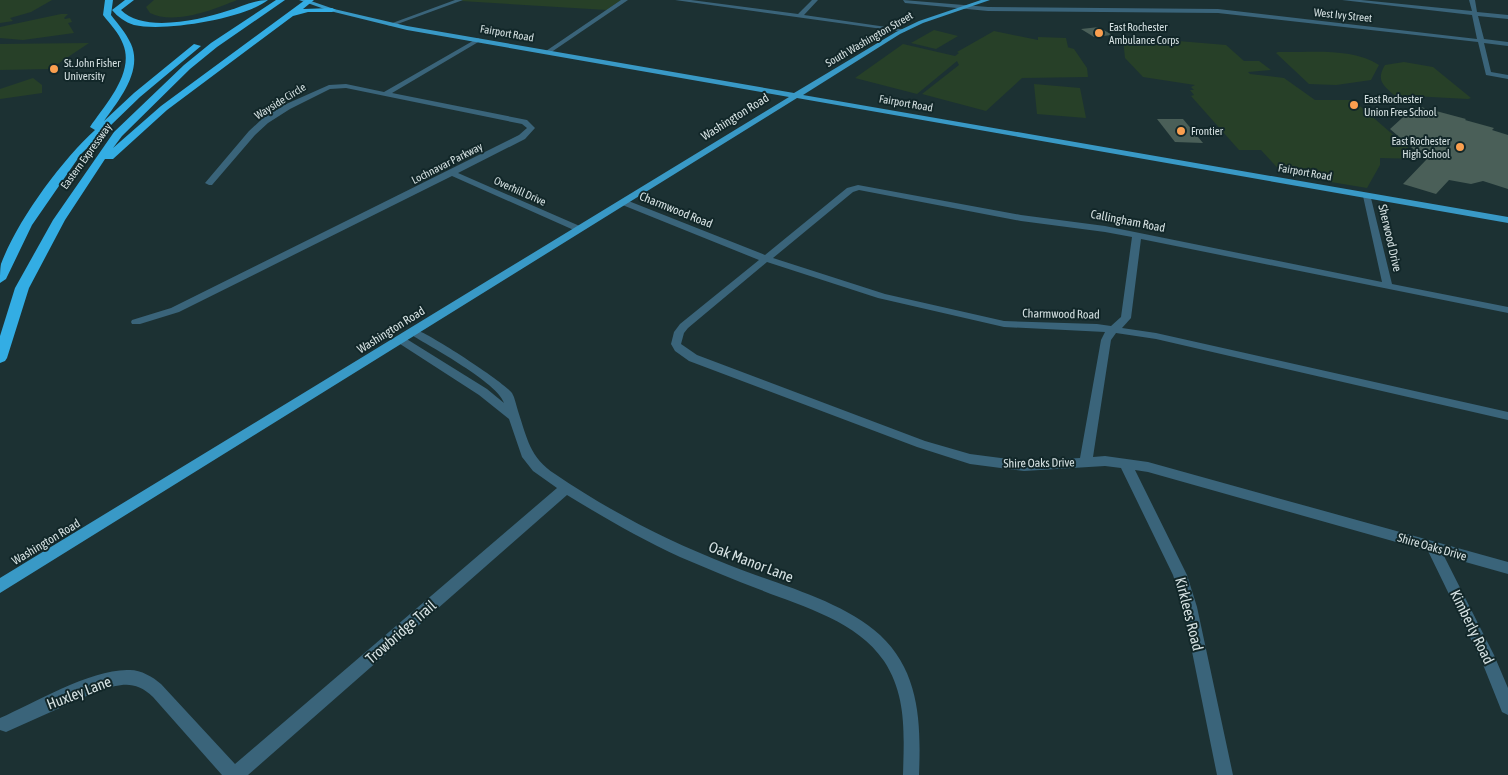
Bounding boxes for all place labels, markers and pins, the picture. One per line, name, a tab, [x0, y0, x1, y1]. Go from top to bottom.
place label: East Rochester Ambulance Corps	[1109, 21, 1179, 46]
marker: East Rochester Ambulance Corps	[1093, 27, 1105, 39]
place label: St. John Fisher University	[64, 57, 121, 82]
marker: St. John Fisher University	[48, 63, 60, 75]
place label: East Rochester Union Free School	[1364, 93, 1437, 118]
marker: East Rochester Union Free School	[1348, 99, 1360, 111]
marker: Frontier	[1175, 125, 1187, 137]
place label: Frontier	[1191, 125, 1224, 137]
place label: East Rochester High School	[1391, 135, 1451, 160]
marker: East Rochester High School	[1454, 141, 1466, 153]

